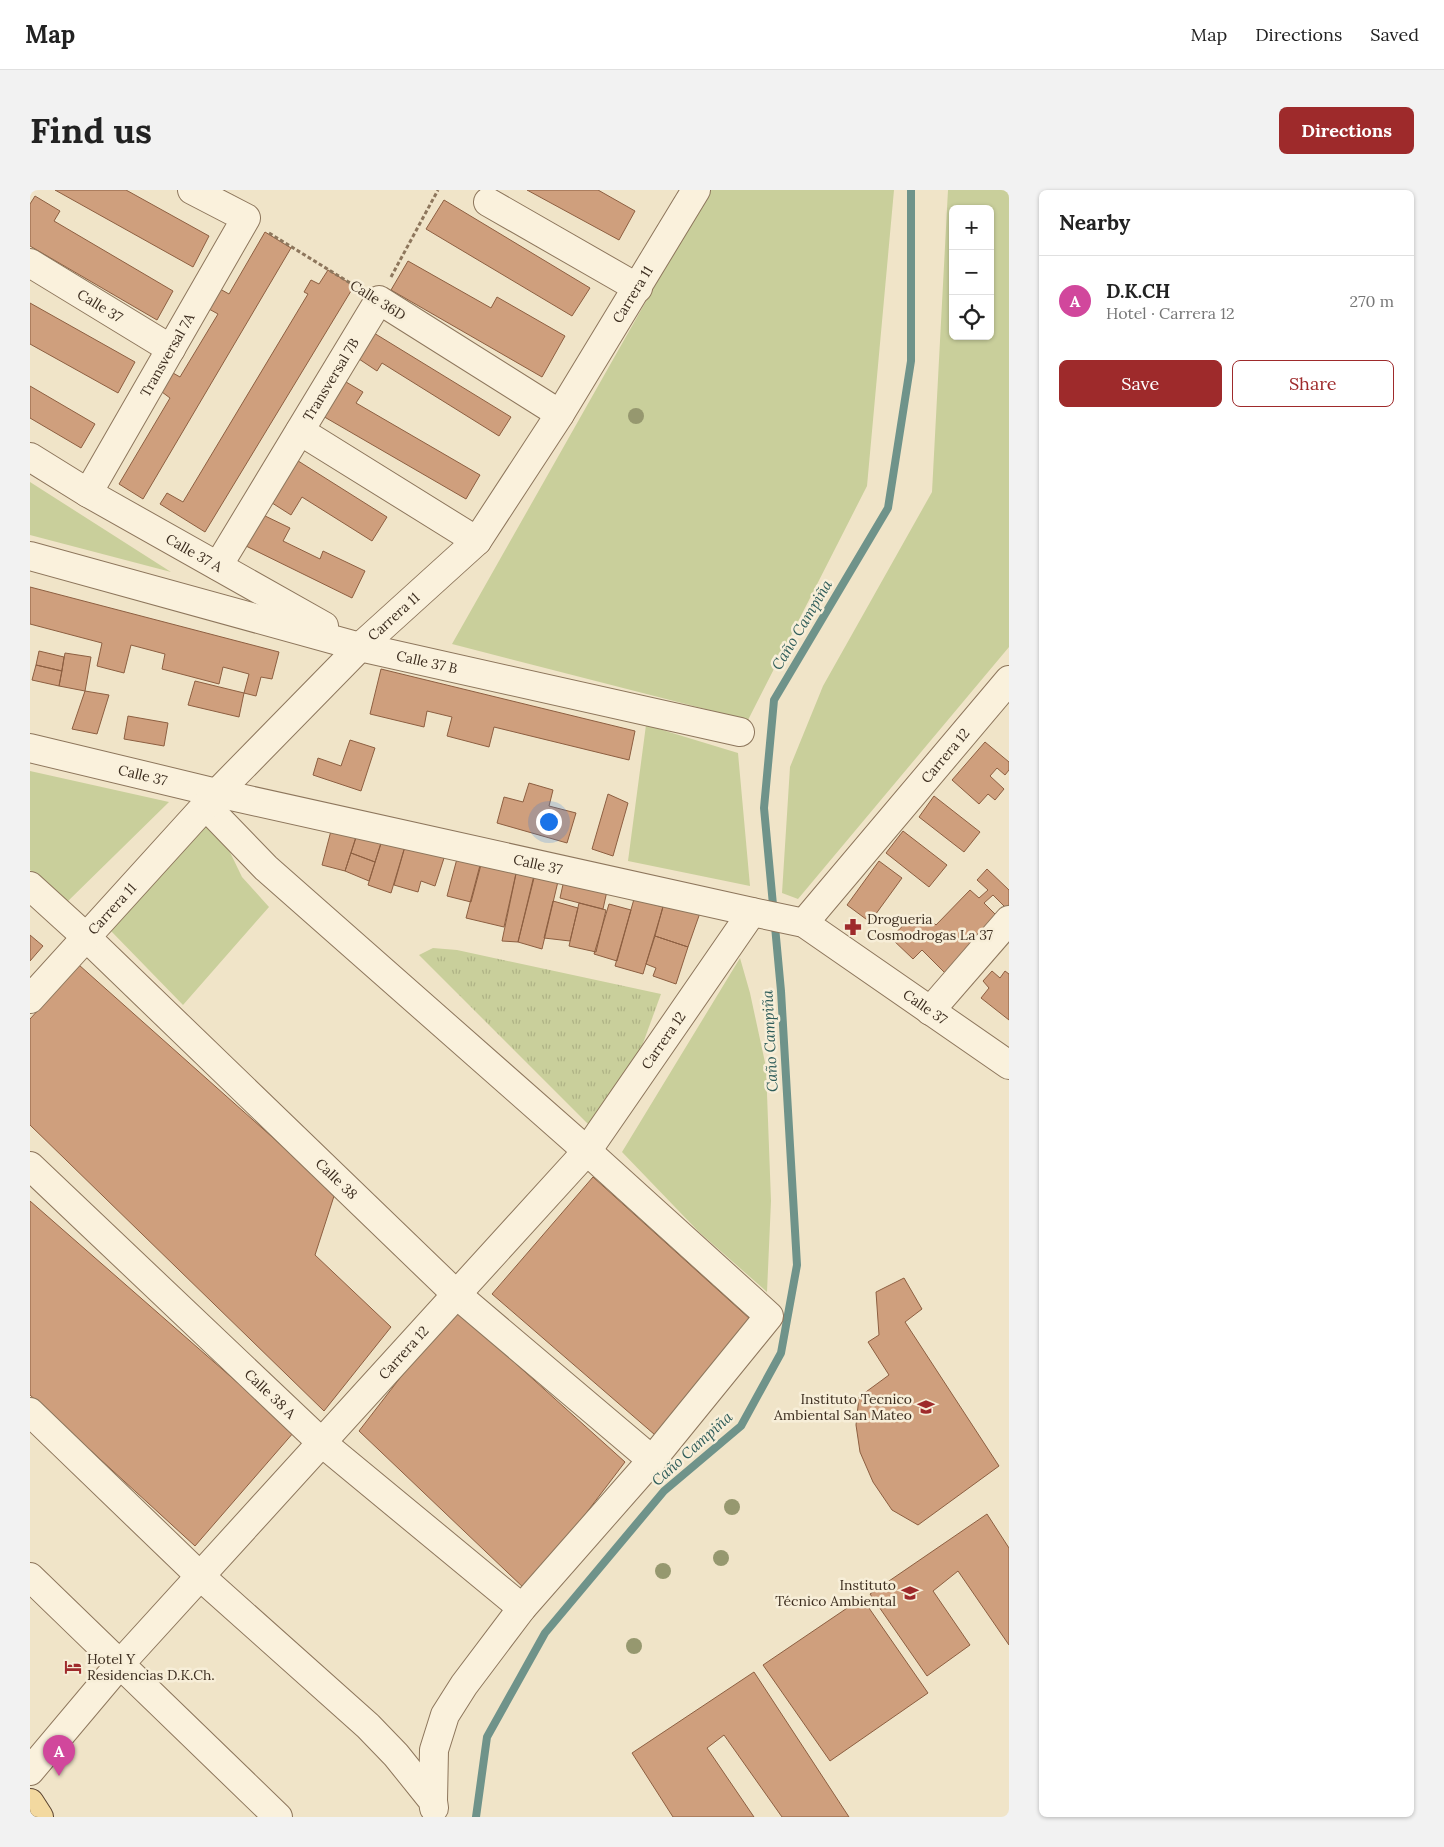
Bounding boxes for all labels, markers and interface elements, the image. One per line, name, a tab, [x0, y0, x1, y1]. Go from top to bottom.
text: Map	[25, 19, 75, 50]
text: Map	[1191, 23, 1227, 46]
text: Directions	[1255, 23, 1342, 46]
text: Saved	[1370, 23, 1419, 46]
button: Directions	[1279, 107, 1414, 154]
text: Find us	[30, 108, 152, 153]
map controls	[949, 205, 994, 340]
button: +	[949, 205, 994, 250]
text: Nearby	[1059, 209, 1130, 236]
button: −	[949, 250, 994, 295]
street label: Carrera 11	[608, 263, 657, 326]
street label: Calle 36D	[347, 276, 409, 324]
text: D.K.CH	[1106, 279, 1170, 303]
street label: Calle 37	[74, 285, 126, 327]
text: A	[1070, 291, 1080, 311]
text: 270 m	[1350, 291, 1394, 311]
button: locate	[949, 295, 994, 340]
text: Hotel · Carrera 12	[1106, 303, 1235, 323]
street label: Transversal 7A	[136, 310, 198, 400]
street label: Transversal 7B	[299, 334, 363, 424]
button: Save	[1059, 360, 1222, 407]
button: Share	[1232, 360, 1394, 407]
street label: Calle 37 A	[162, 530, 226, 576]
water label: Caño Campiña	[767, 575, 836, 673]
street label: Carrera 11	[364, 588, 423, 645]
street label: Calle 37 B	[395, 646, 460, 678]
street label: Carrera 12	[917, 725, 973, 787]
street label: Calle 37	[116, 761, 170, 790]
your location	[536, 809, 562, 835]
street label: Calle 37	[512, 850, 565, 879]
street label: Carrera 11	[84, 879, 140, 938]
place label: Drogueria Cosmodrogas La 37	[867, 910, 994, 944]
pharmacy icon: Drogueria Cosmodrogas La 37	[843, 917, 863, 937]
street label: Calle 37	[900, 985, 951, 1029]
water label: Caño Campiña	[757, 989, 782, 1092]
street label: Carrera 12	[637, 1008, 690, 1073]
street label: Calle 38	[312, 1154, 362, 1203]
street label: Carrera 12	[375, 1322, 432, 1383]
street label: Calle 38 A	[241, 1365, 300, 1423]
place label: Instituto Tecnico Ambiental San Mateo	[773, 1390, 912, 1424]
school or university icon: Instituto Tecnico Ambiental San Mateo	[916, 1397, 936, 1417]
water label: Caño Campiña	[647, 1407, 737, 1490]
place label: Instituto Técnico Ambiental	[775, 1576, 896, 1610]
school or university icon: Instituto Técnico Ambiental	[900, 1583, 920, 1603]
place label: Hotel Y Residencias D.K.Ch.	[87, 1650, 215, 1684]
hotel icon: Hotel Y Residencias D.K.Ch.	[63, 1657, 83, 1677]
pin: A	[43, 1735, 75, 1776]

